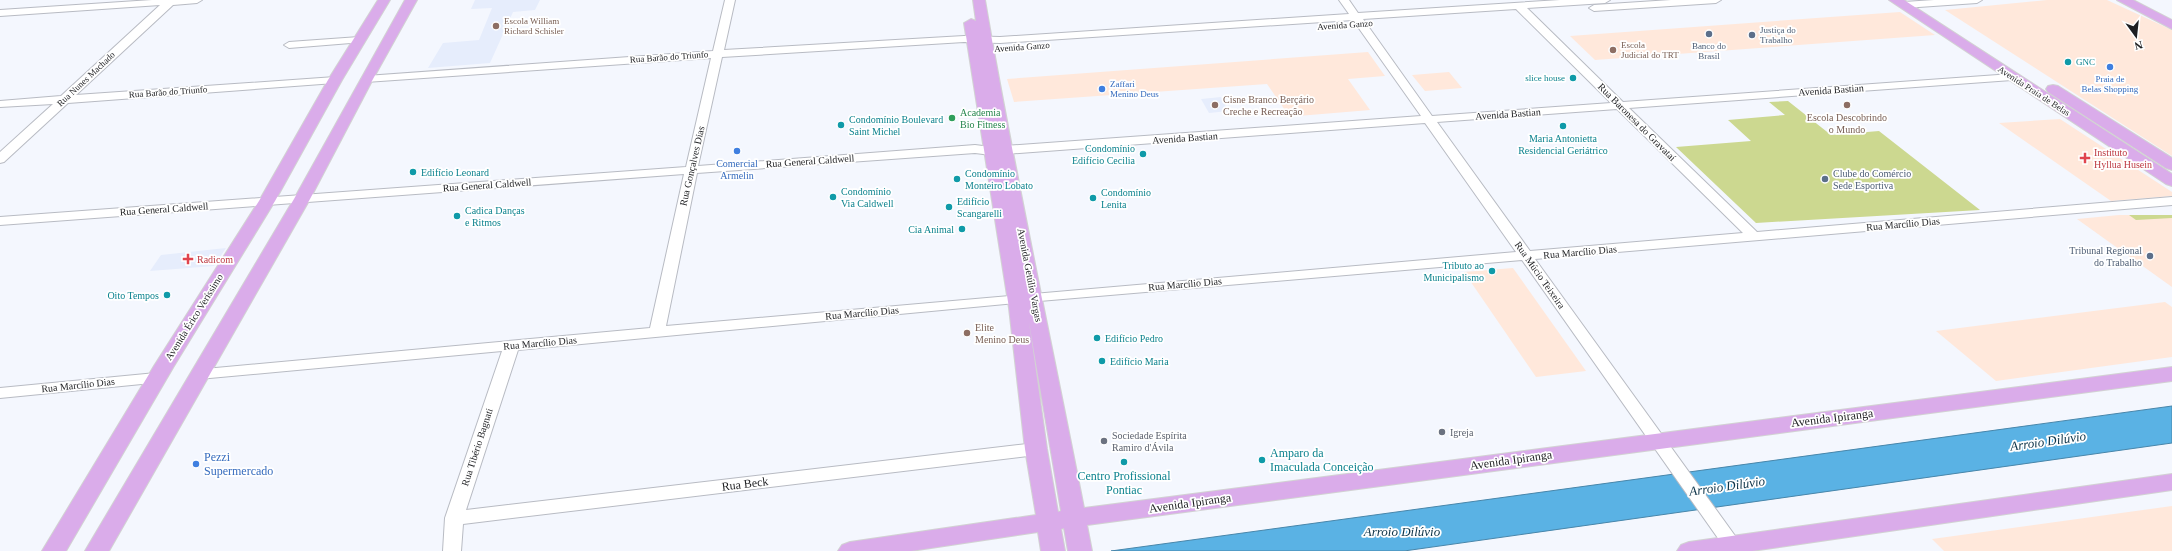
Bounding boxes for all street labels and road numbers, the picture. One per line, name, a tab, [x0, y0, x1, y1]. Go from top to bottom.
street label: Avenida Ganzo	[1317, 18, 1374, 32]
street label: Avenida Ganzo	[994, 40, 1051, 54]
street label: Rua Nunes Machado	[55, 49, 117, 108]
street label: Rua Barão do Triunfo	[629, 49, 709, 65]
street label: Avenida Praia de Belas	[1996, 64, 2072, 118]
street label: Rua Baronesa do Gravataí	[1596, 81, 1678, 163]
street label: Avenida Bastian	[1798, 82, 1864, 98]
street label: Rua Barão do Triunfo	[128, 84, 208, 100]
street label: Avenida Bastian	[1475, 106, 1541, 122]
street label: Rua Gonçalves Dias	[677, 125, 707, 207]
street label: Avenida Bastian	[1152, 130, 1218, 146]
street label: Rua General Caldwell	[765, 152, 855, 170]
street label: Rua General Caldwell	[442, 176, 532, 194]
street label: Rua General Caldwell	[119, 200, 209, 218]
street label: Rua Marcílio Dias	[1866, 215, 1940, 233]
street label: Avenida Getúlio Vargas	[1016, 227, 1044, 323]
street label: Rua Múcio Teixeira	[1513, 239, 1568, 311]
street label: Rua Marcílio Dias	[1543, 243, 1617, 261]
street label: Avenida Érico Veríssimo	[163, 272, 225, 362]
street label: Rua Marcílio Dias	[1148, 275, 1222, 293]
street label: Rua Marcílio Dias	[825, 304, 899, 322]
street label: Rua Marcílio Dias	[503, 334, 577, 352]
street label: Rua Marcílio Dias	[41, 376, 115, 394]
street label: Avenida Ipiranga	[1790, 406, 1875, 430]
street label: Rua Tibério Bagnati	[459, 407, 495, 487]
street label: Avenida Ipiranga	[1469, 447, 1554, 473]
street label: Rua Beck	[721, 474, 769, 494]
street label: Avenida Ipiranga	[1148, 490, 1233, 516]

